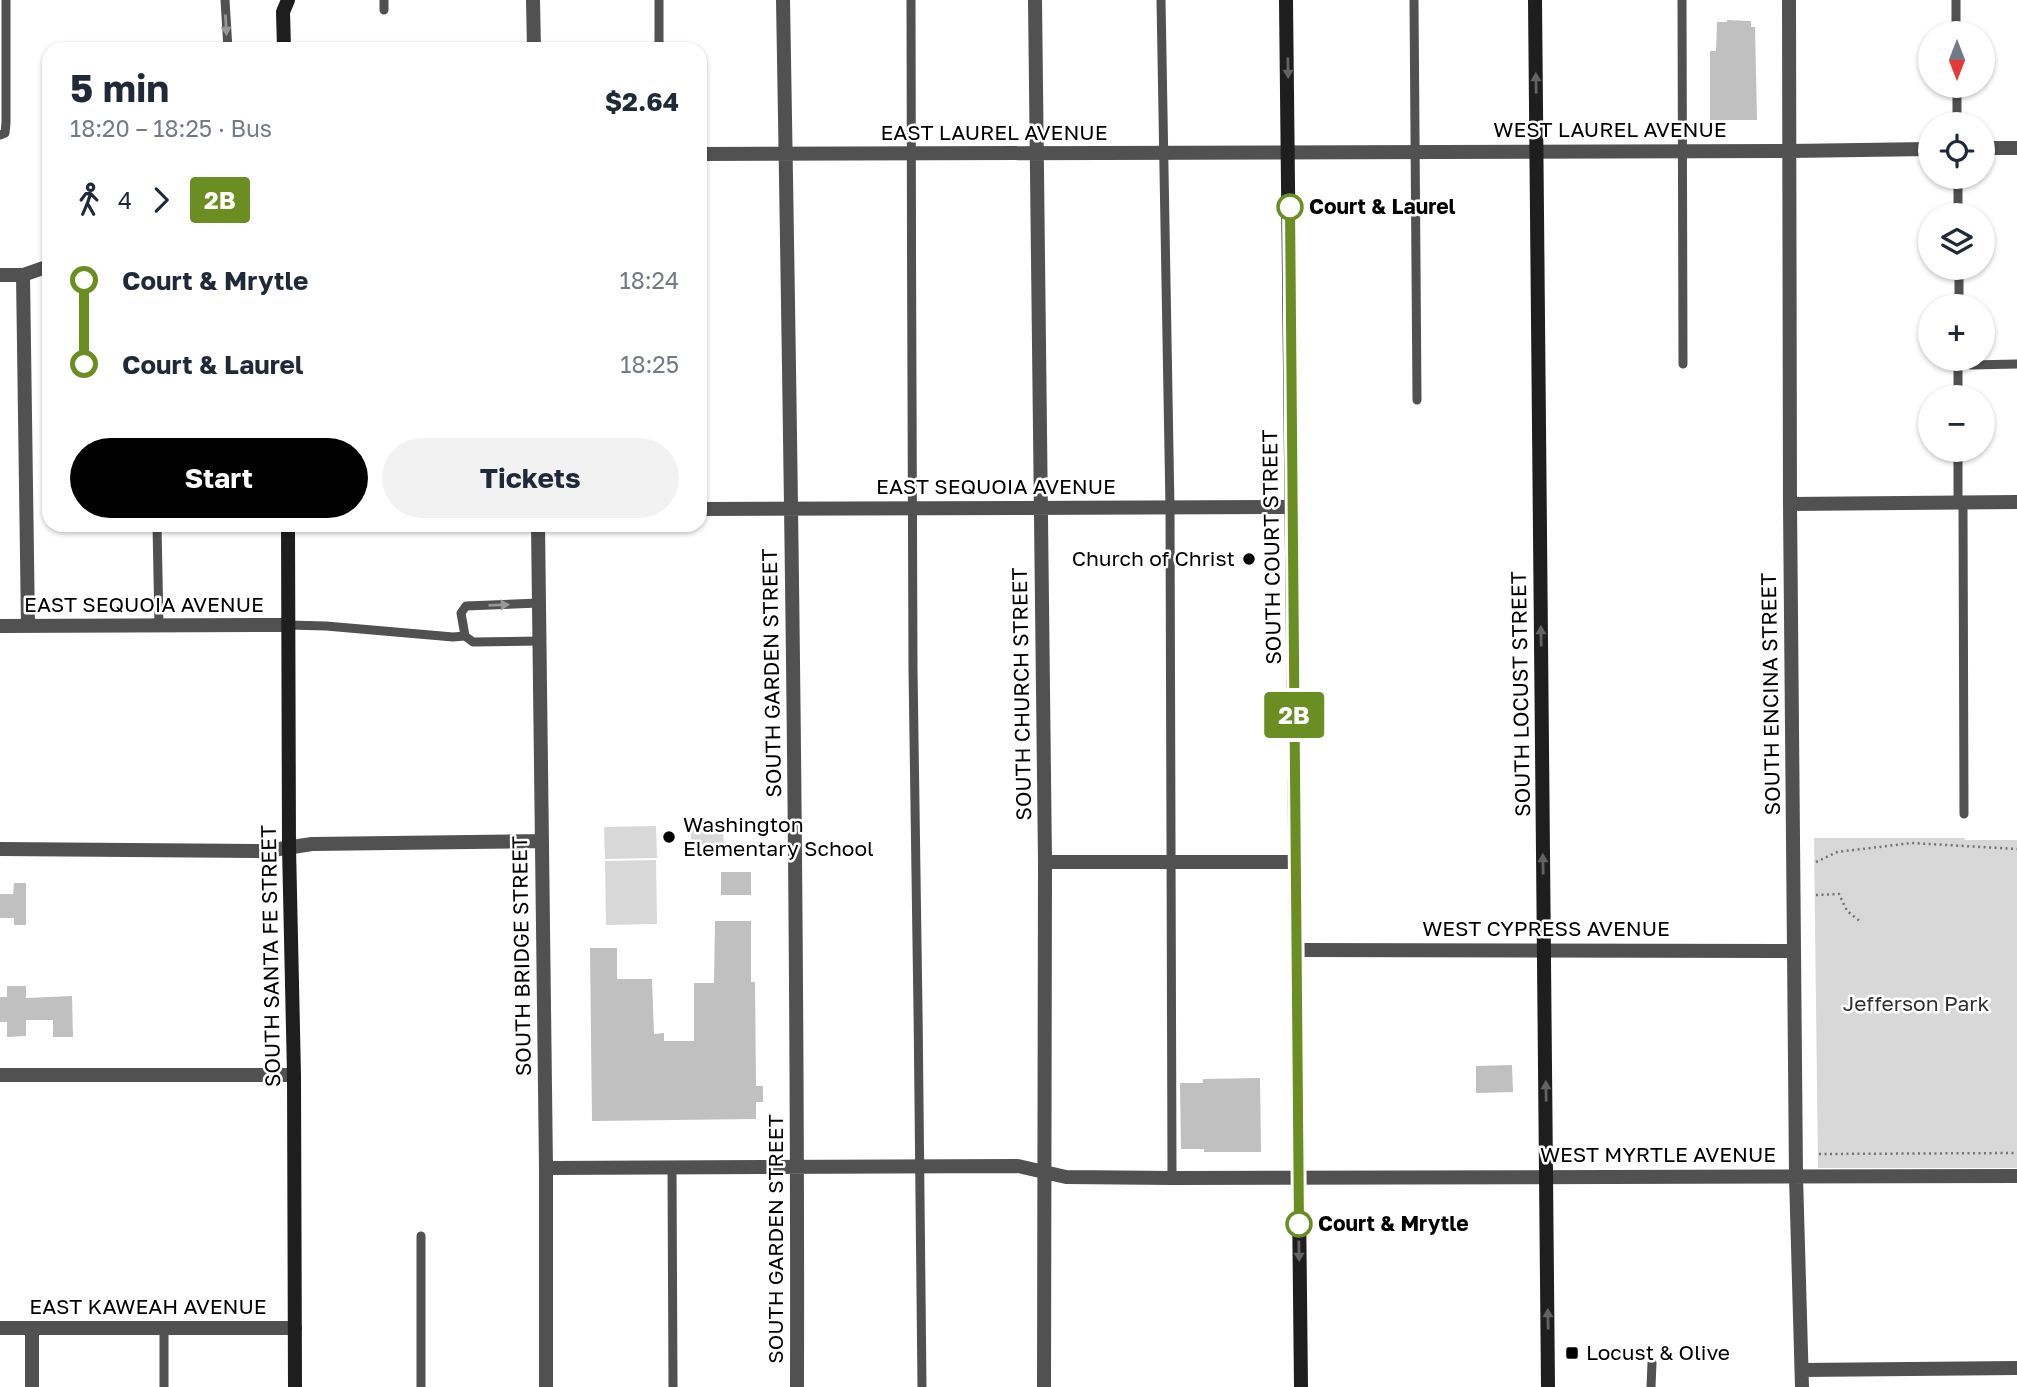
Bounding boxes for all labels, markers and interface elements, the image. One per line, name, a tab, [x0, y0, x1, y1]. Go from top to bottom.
one-way arrow	[221, 14, 232, 36]
north arrow	[1918, 21, 1995, 98]
map controls	[1918, 21, 1995, 462]
one-way arrow	[1282, 57, 1293, 79]
text: 5 min	[70, 65, 169, 110]
one-way arrow	[1530, 72, 1542, 94]
text: $2.64	[605, 86, 679, 117]
button: locate	[1918, 112, 1995, 189]
text: 18:20 – 18:25 · Bus	[70, 114, 272, 142]
street label: WEST LAUREL AVENUE	[1493, 116, 1727, 142]
street label: EAST LAUREL AVENUE	[880, 119, 1108, 145]
icon: walk	[70, 181, 108, 219]
icon: forward	[142, 181, 180, 219]
text: 2B	[204, 185, 236, 214]
text: 4	[118, 186, 132, 214]
place label: Court & Laurel	[1309, 193, 1456, 219]
marker: Court & Laurel	[1277, 194, 1303, 220]
button: layers	[1918, 203, 1995, 280]
text: Court & Mrytle	[122, 265, 308, 296]
text: 18:24	[620, 266, 679, 294]
button: +	[1918, 294, 1995, 371]
text: Court & Laurel	[122, 349, 303, 380]
text: 18:25	[620, 350, 679, 378]
button: −	[1918, 385, 1995, 462]
street label: SOUTH COURT STREET	[1256, 429, 1286, 665]
button: Start	[70, 438, 368, 518]
button: Tickets	[382, 438, 679, 518]
street label: EAST SEQUOIA AVENUE	[876, 473, 1116, 499]
place label: Church of Christ	[1072, 545, 1235, 571]
street label: SOUTH GARDEN STREET	[756, 548, 786, 798]
marker: Church of Christ	[1241, 551, 1257, 567]
street label: SOUTH CHURCH STREET	[1006, 567, 1036, 821]
street label: SOUTH LOCUST STREET	[1505, 571, 1535, 817]
street label: SOUTH ENCINA STREET	[1755, 572, 1785, 816]
street label: EAST SEQUOIA AVENUE	[24, 591, 264, 617]
one-way arrow	[489, 599, 511, 610]
one-way arrow	[1535, 625, 1547, 647]
line badge: 2B	[1262, 692, 1326, 738]
text: 2B	[1278, 700, 1310, 729]
place label: Washington Elementary School	[683, 811, 874, 861]
street label: SOUTH SANTA FE STREET	[255, 825, 285, 1087]
marker: Washington Elementary School	[661, 829, 677, 845]
street label: SOUTH BRIDGE STREET	[506, 836, 536, 1076]
one-way arrow	[1537, 853, 1549, 875]
street label: WEST CYPRESS AVENUE	[1422, 915, 1670, 941]
park label: Jefferson Park	[1843, 990, 1989, 1016]
one-way arrow	[1540, 1080, 1551, 1102]
street label: SOUTH GARDEN STREET	[762, 1114, 788, 1364]
street label: WEST MYRTLE AVENUE	[1540, 1141, 1776, 1167]
place label: Court & Mrytle	[1318, 1210, 1469, 1236]
marker: Court & Mrytle	[1286, 1211, 1312, 1237]
one-way arrow	[1294, 1240, 1305, 1262]
street label: EAST KAWEAH AVENUE	[29, 1293, 267, 1319]
one-way arrow	[1542, 1308, 1553, 1330]
place label: Locust & Olive	[1586, 1339, 1730, 1365]
marker: Locust & Olive	[1564, 1345, 1580, 1361]

